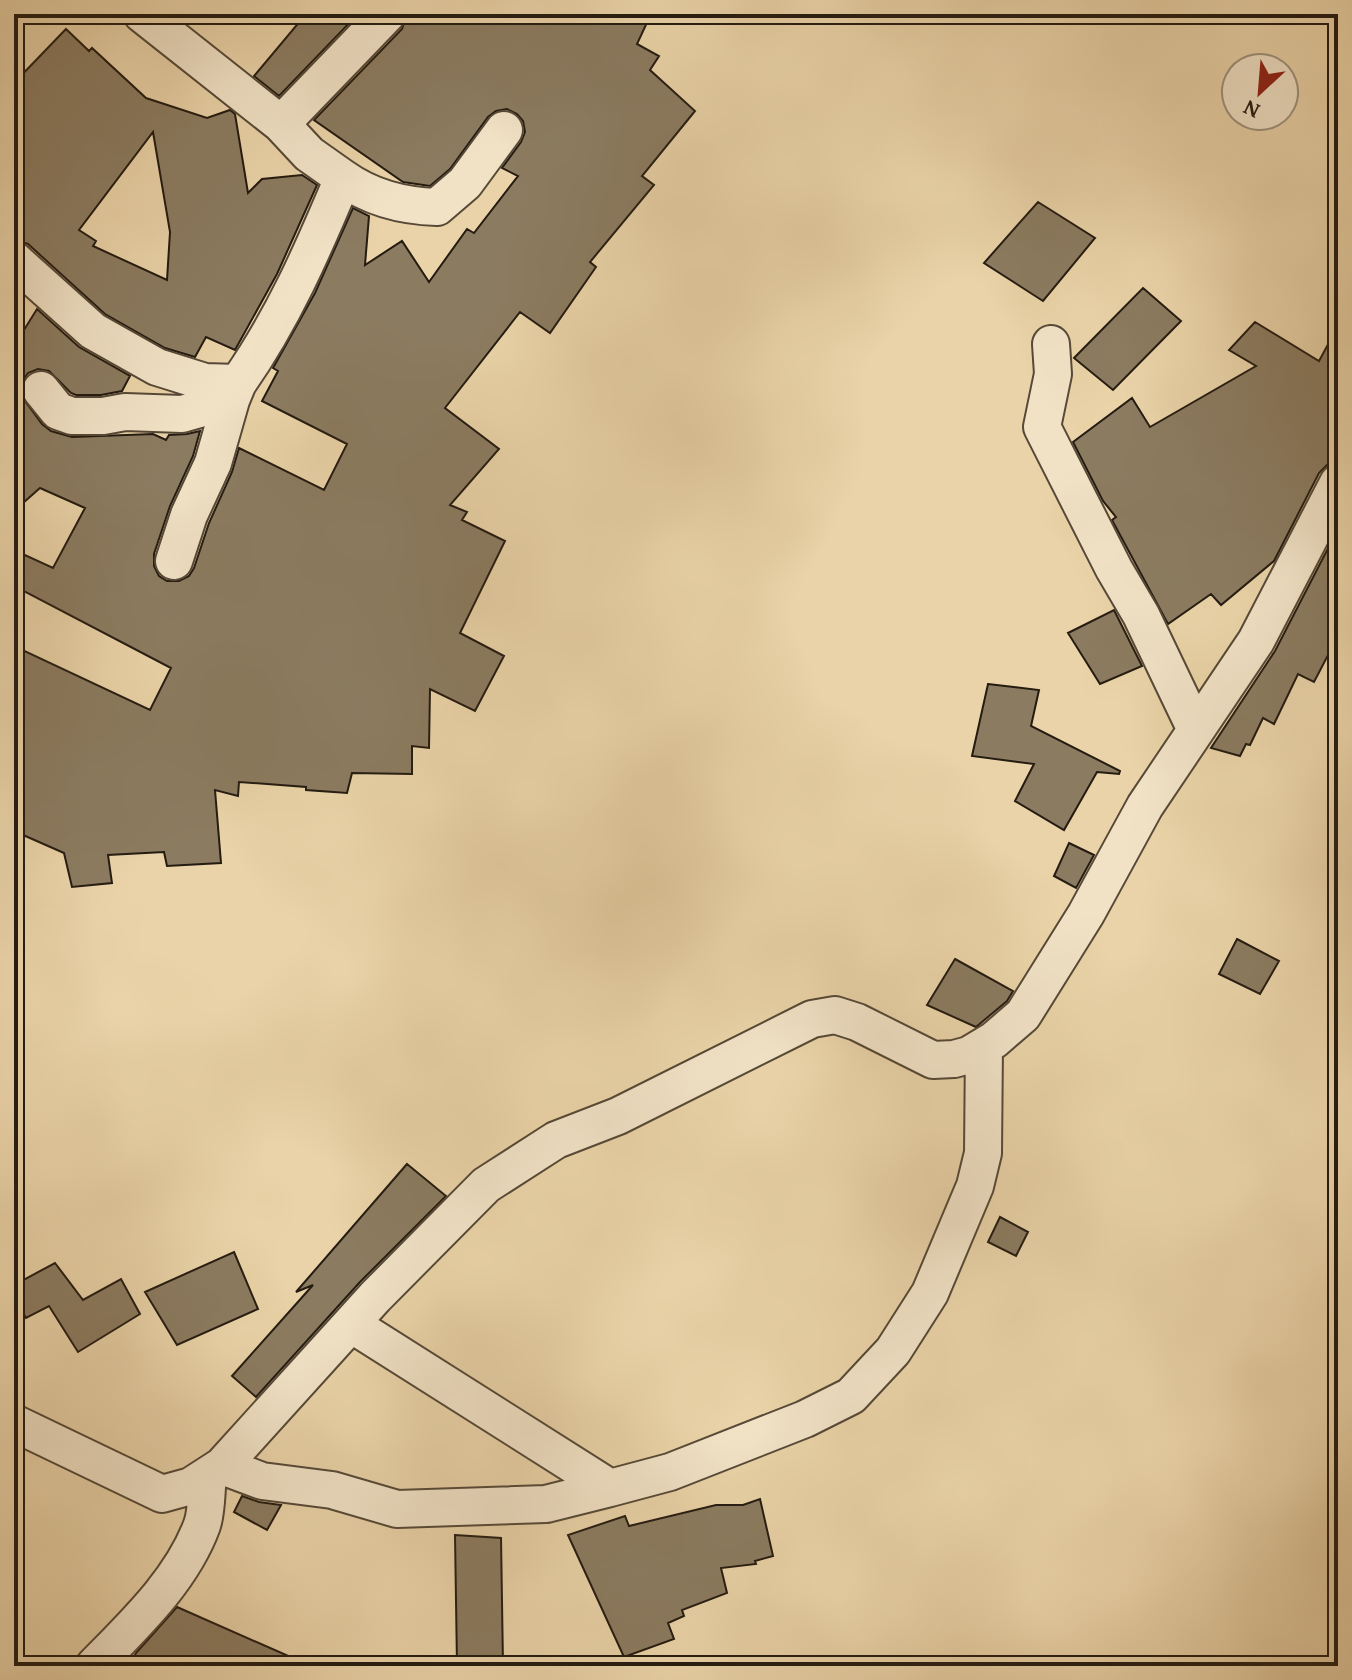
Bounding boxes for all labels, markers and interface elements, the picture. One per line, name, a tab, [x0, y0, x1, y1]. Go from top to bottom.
north arrow	[1220, 52, 1300, 132]
text: N	[1237, 92, 1265, 128]

